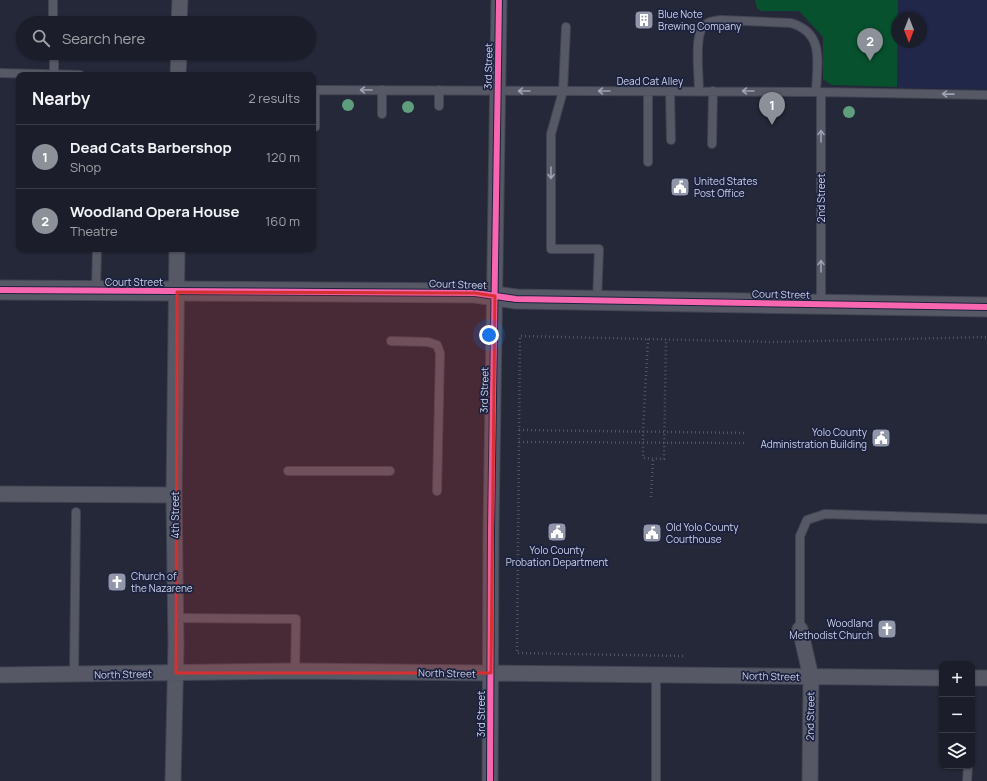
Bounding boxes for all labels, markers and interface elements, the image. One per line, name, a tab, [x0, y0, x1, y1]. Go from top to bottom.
place label: Blue Note Brewing Company	[658, 7, 742, 33]
building icon: Blue Note Brewing Company	[633, 9, 655, 31]
north arrow	[891, 12, 927, 48]
search box	[16, 16, 316, 60]
icon: search	[30, 27, 52, 49]
text: Search here	[62, 28, 145, 49]
pin: 2	[857, 28, 883, 61]
street label: 3rd Street	[481, 43, 495, 89]
street label: Dead Cat Alley	[617, 74, 684, 88]
one-way arrow	[360, 86, 373, 94]
text: Nearby	[32, 87, 90, 110]
one-way arrow	[518, 87, 531, 95]
one-way arrow	[598, 87, 611, 95]
one-way arrow	[742, 88, 755, 95]
text: 2 results	[248, 89, 300, 107]
one-way arrow	[942, 90, 955, 98]
pin: 1	[759, 92, 785, 125]
one-way arrow	[817, 130, 825, 143]
text: Dead Cats Barbershop	[70, 137, 232, 158]
text: 1	[42, 148, 48, 166]
text: 120 m	[266, 148, 300, 166]
text: Shop	[70, 158, 101, 176]
one-way arrow	[547, 166, 555, 179]
place label: United States Post Office	[694, 174, 758, 200]
street label: 2nd Street	[814, 174, 828, 222]
public building icon: United States Post Office	[669, 176, 691, 198]
text: Woodland Opera House	[70, 201, 239, 222]
text: 2	[41, 212, 49, 230]
text: 160 m	[265, 212, 300, 230]
text: Theatre	[70, 222, 118, 240]
one-way arrow	[817, 260, 825, 273]
street label: Court Street	[105, 275, 163, 289]
street label: Court Street	[429, 276, 487, 292]
street label: Court Street	[752, 286, 810, 302]
your location	[479, 325, 499, 345]
street label: 3rd Street	[477, 367, 491, 413]
place label: Yolo County Administration Building	[760, 425, 868, 451]
public building icon: Yolo County Administration Building	[870, 427, 892, 449]
street label: 4th Street	[168, 491, 182, 539]
place label: Old Yolo County Courthouse	[666, 520, 739, 546]
public building icon: Yolo County Probation Department	[546, 521, 568, 543]
public building icon: Old Yolo County Courthouse	[641, 522, 663, 544]
place label: Yolo County Probation Department	[506, 543, 608, 569]
place label: Church of the Nazarene	[131, 569, 193, 595]
church icon: Church of the Nazarene	[106, 571, 128, 593]
place label: Woodland Methodist Church	[789, 616, 873, 642]
church icon: Woodland Methodist Church	[876, 618, 898, 640]
map controls	[939, 661, 975, 769]
button: +	[939, 661, 975, 697]
street label: North Street	[418, 665, 476, 681]
street label: North Street	[94, 666, 152, 682]
street label: North Street	[742, 668, 800, 684]
street label: 3rd Street	[474, 691, 488, 737]
street label: 2nd Street	[803, 691, 817, 741]
button: −	[939, 697, 975, 733]
button: layers	[939, 733, 975, 769]

